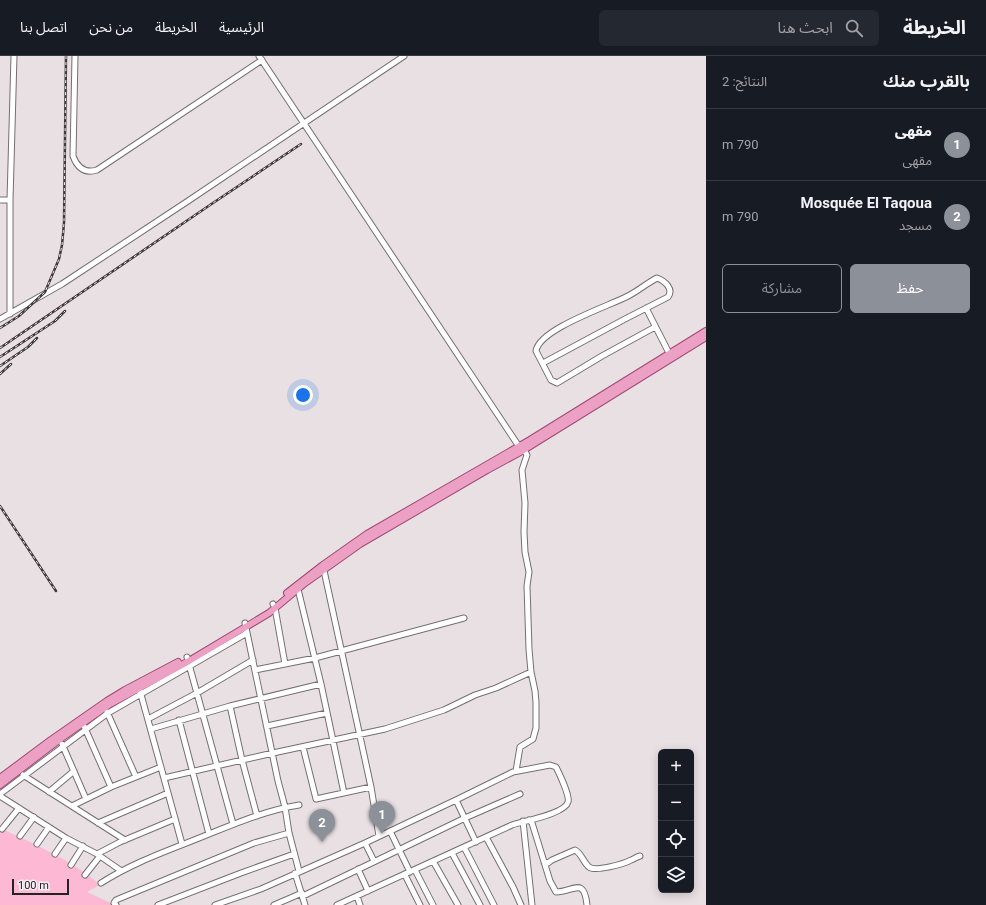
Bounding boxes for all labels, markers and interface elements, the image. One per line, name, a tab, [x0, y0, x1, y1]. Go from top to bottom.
search box	[599, 10, 879, 46]
text: الخريطة	[903, 16, 966, 39]
icon: search	[843, 17, 865, 39]
text: اتصل بنا	[20, 19, 67, 35]
text: من نحن	[89, 19, 133, 35]
text: الخريطة	[155, 19, 197, 35]
text: الرئيسية	[219, 19, 264, 35]
text: ابحث هنا	[777, 19, 833, 37]
text: بالقرب منك	[883, 71, 970, 91]
text: النتائج: 2	[722, 74, 767, 89]
text: مقهى	[895, 122, 932, 140]
text: 790 m	[722, 137, 759, 152]
text: 1	[953, 137, 961, 152]
text: مقهى	[903, 153, 932, 168]
text: Mosquée El Taqoua	[801, 194, 932, 212]
text: 790 m	[722, 209, 759, 224]
text: 2	[953, 209, 961, 224]
text: مسجد	[899, 218, 932, 233]
button: مشاركة	[722, 264, 842, 313]
button: حفظ	[850, 264, 970, 313]
your location	[293, 385, 313, 405]
map controls	[658, 749, 694, 893]
button: +	[658, 749, 694, 785]
button: −	[658, 785, 694, 821]
pin: 1	[369, 801, 395, 834]
pin: 2	[309, 809, 335, 842]
button: locate	[658, 821, 694, 857]
button: layers	[658, 857, 694, 893]
scale bar	[12, 877, 69, 896]
text: 100 m	[18, 879, 49, 892]

